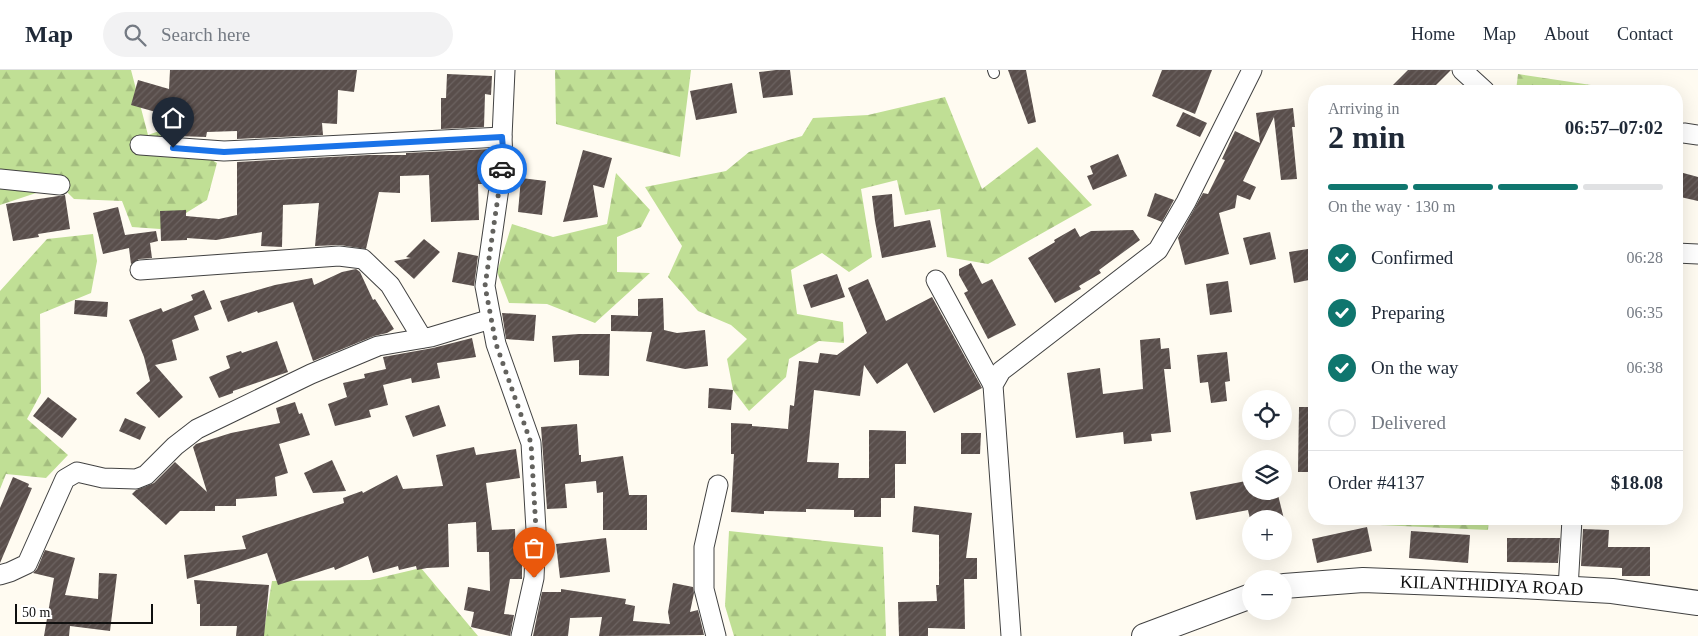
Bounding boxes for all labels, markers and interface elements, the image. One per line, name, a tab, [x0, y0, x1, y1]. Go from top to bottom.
search box	[103, 12, 453, 57]
text: Map	[25, 21, 73, 47]
icon: search	[121, 21, 149, 49]
text: Search here	[161, 24, 250, 45]
text: Home	[1411, 24, 1455, 44]
text: Map	[1483, 24, 1516, 44]
text: About	[1544, 24, 1589, 44]
text: Contact	[1617, 24, 1673, 44]
pin	[152, 97, 194, 148]
text: Arriving in	[1328, 100, 1400, 117]
icon: home	[159, 104, 187, 132]
text: 06:57–07:02	[1565, 117, 1663, 138]
text: 2 min	[1328, 119, 1405, 155]
courier	[477, 144, 527, 194]
icon: car	[488, 155, 516, 183]
text: On the way · 130 m	[1328, 198, 1456, 215]
icon: check	[1328, 244, 1356, 272]
text: Confirmed	[1371, 247, 1453, 268]
text: 06:28	[1627, 249, 1663, 266]
icon: check	[1328, 299, 1356, 327]
text: Preparing	[1371, 302, 1445, 323]
text: 06:35	[1627, 304, 1663, 321]
icon: check	[1328, 354, 1356, 382]
text: On the way	[1371, 357, 1459, 378]
text: 06:38	[1627, 359, 1663, 376]
map controls	[1242, 390, 1292, 620]
button: locate	[1242, 390, 1292, 440]
text: Delivered	[1371, 412, 1446, 433]
button: layers	[1242, 450, 1292, 500]
text: Order #4137	[1328, 472, 1425, 493]
text: $18.08	[1611, 472, 1663, 493]
button: +	[1242, 510, 1292, 560]
pin	[513, 527, 555, 578]
icon: bag	[520, 534, 548, 562]
button: −	[1242, 570, 1292, 620]
street label: KILANTHIDIYA ROAD	[1400, 571, 1584, 599]
scale bar	[15, 601, 152, 624]
text: 50 m	[22, 605, 50, 620]

